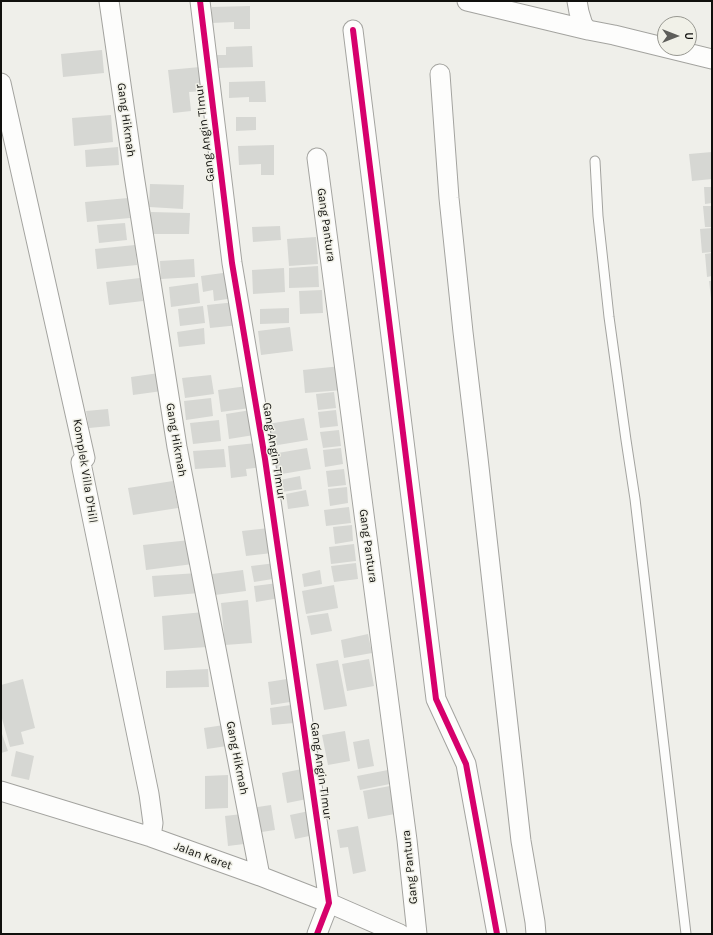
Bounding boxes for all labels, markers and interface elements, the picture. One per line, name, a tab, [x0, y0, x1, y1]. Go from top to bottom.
north arrow	[657, 16, 697, 56]
text: U	[682, 32, 695, 40]
street label: Gang Hikmah	[114, 82, 138, 158]
street label: Gang Angin TImur	[192, 84, 218, 182]
street label: Gang Pantura	[314, 187, 338, 263]
street label: Gang Angin TImur	[259, 401, 289, 501]
street label: Gang Hikmah	[162, 402, 190, 478]
street label: Komplek Villa D'Hill	[70, 418, 100, 524]
street label: Gang Pantura	[356, 508, 380, 584]
street label: Gang Hikmah	[223, 720, 251, 796]
street label: Gang Angin TImur	[307, 721, 335, 821]
street label: Gang Pantura	[399, 829, 421, 905]
street label: Jalan Karet	[172, 839, 234, 873]

